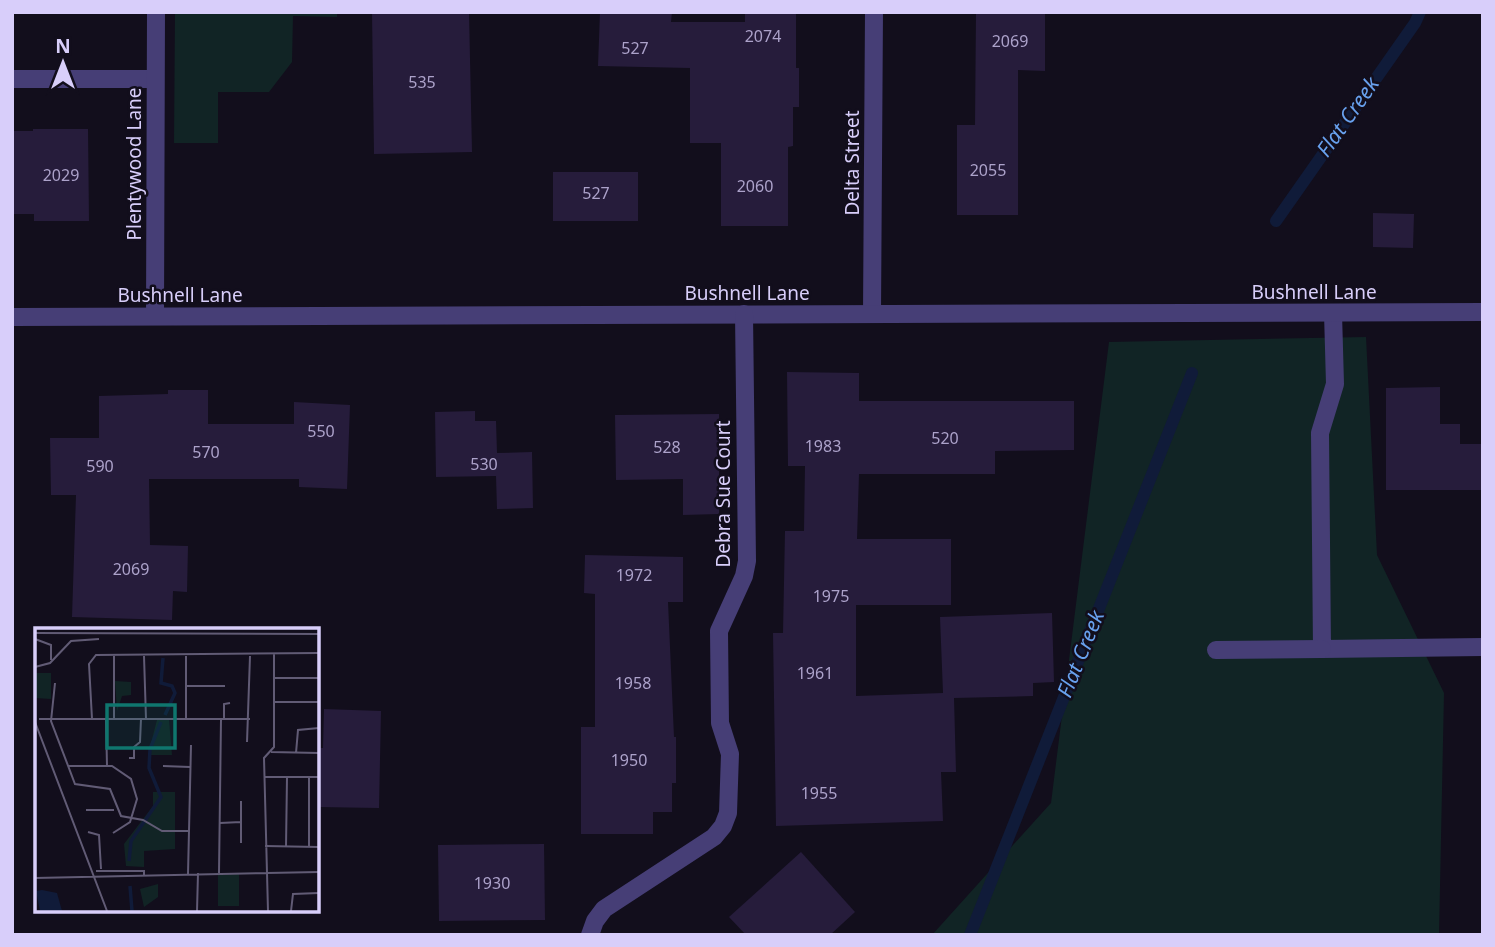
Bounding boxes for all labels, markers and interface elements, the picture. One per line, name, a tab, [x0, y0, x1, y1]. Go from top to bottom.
house number: 2074	[745, 25, 781, 47]
north arrow	[28, 28, 98, 98]
house number: 2069	[992, 30, 1028, 52]
text: N	[55, 33, 71, 59]
house number: 527	[621, 37, 649, 59]
water label: Flat Creek	[1309, 70, 1386, 162]
house number: 535	[408, 71, 436, 93]
street label: Plentywood Lane	[121, 87, 147, 241]
street label: Delta Street	[839, 110, 865, 216]
house number: 2055	[970, 159, 1006, 181]
house number: 2029	[43, 164, 79, 186]
house number: 2060	[737, 175, 773, 197]
house number: 527	[582, 182, 610, 204]
street label: Bushnell Lane	[1251, 279, 1377, 305]
street label: Bushnell Lane	[684, 280, 810, 306]
street label: Bushnell Lane	[117, 282, 243, 308]
house number: 550	[307, 420, 335, 442]
street label: Debra Sue Court	[710, 420, 736, 568]
house number: 520	[931, 427, 959, 449]
house number: 1983	[805, 435, 841, 457]
house number: 528	[653, 436, 681, 458]
house number: 570	[192, 441, 220, 463]
house number: 530	[470, 453, 498, 475]
house number: 590	[86, 455, 114, 477]
house number: 2069	[113, 558, 149, 580]
house number: 1972	[616, 564, 652, 586]
house number: 1975	[813, 585, 849, 607]
water label: Flat Creek	[1050, 605, 1111, 701]
inset map	[35, 628, 318, 912]
house number: 1961	[797, 662, 833, 684]
house number: 1958	[615, 672, 651, 694]
house number: 1950	[611, 749, 647, 771]
house number: 1955	[801, 782, 837, 804]
house number: 1930	[474, 872, 510, 894]

